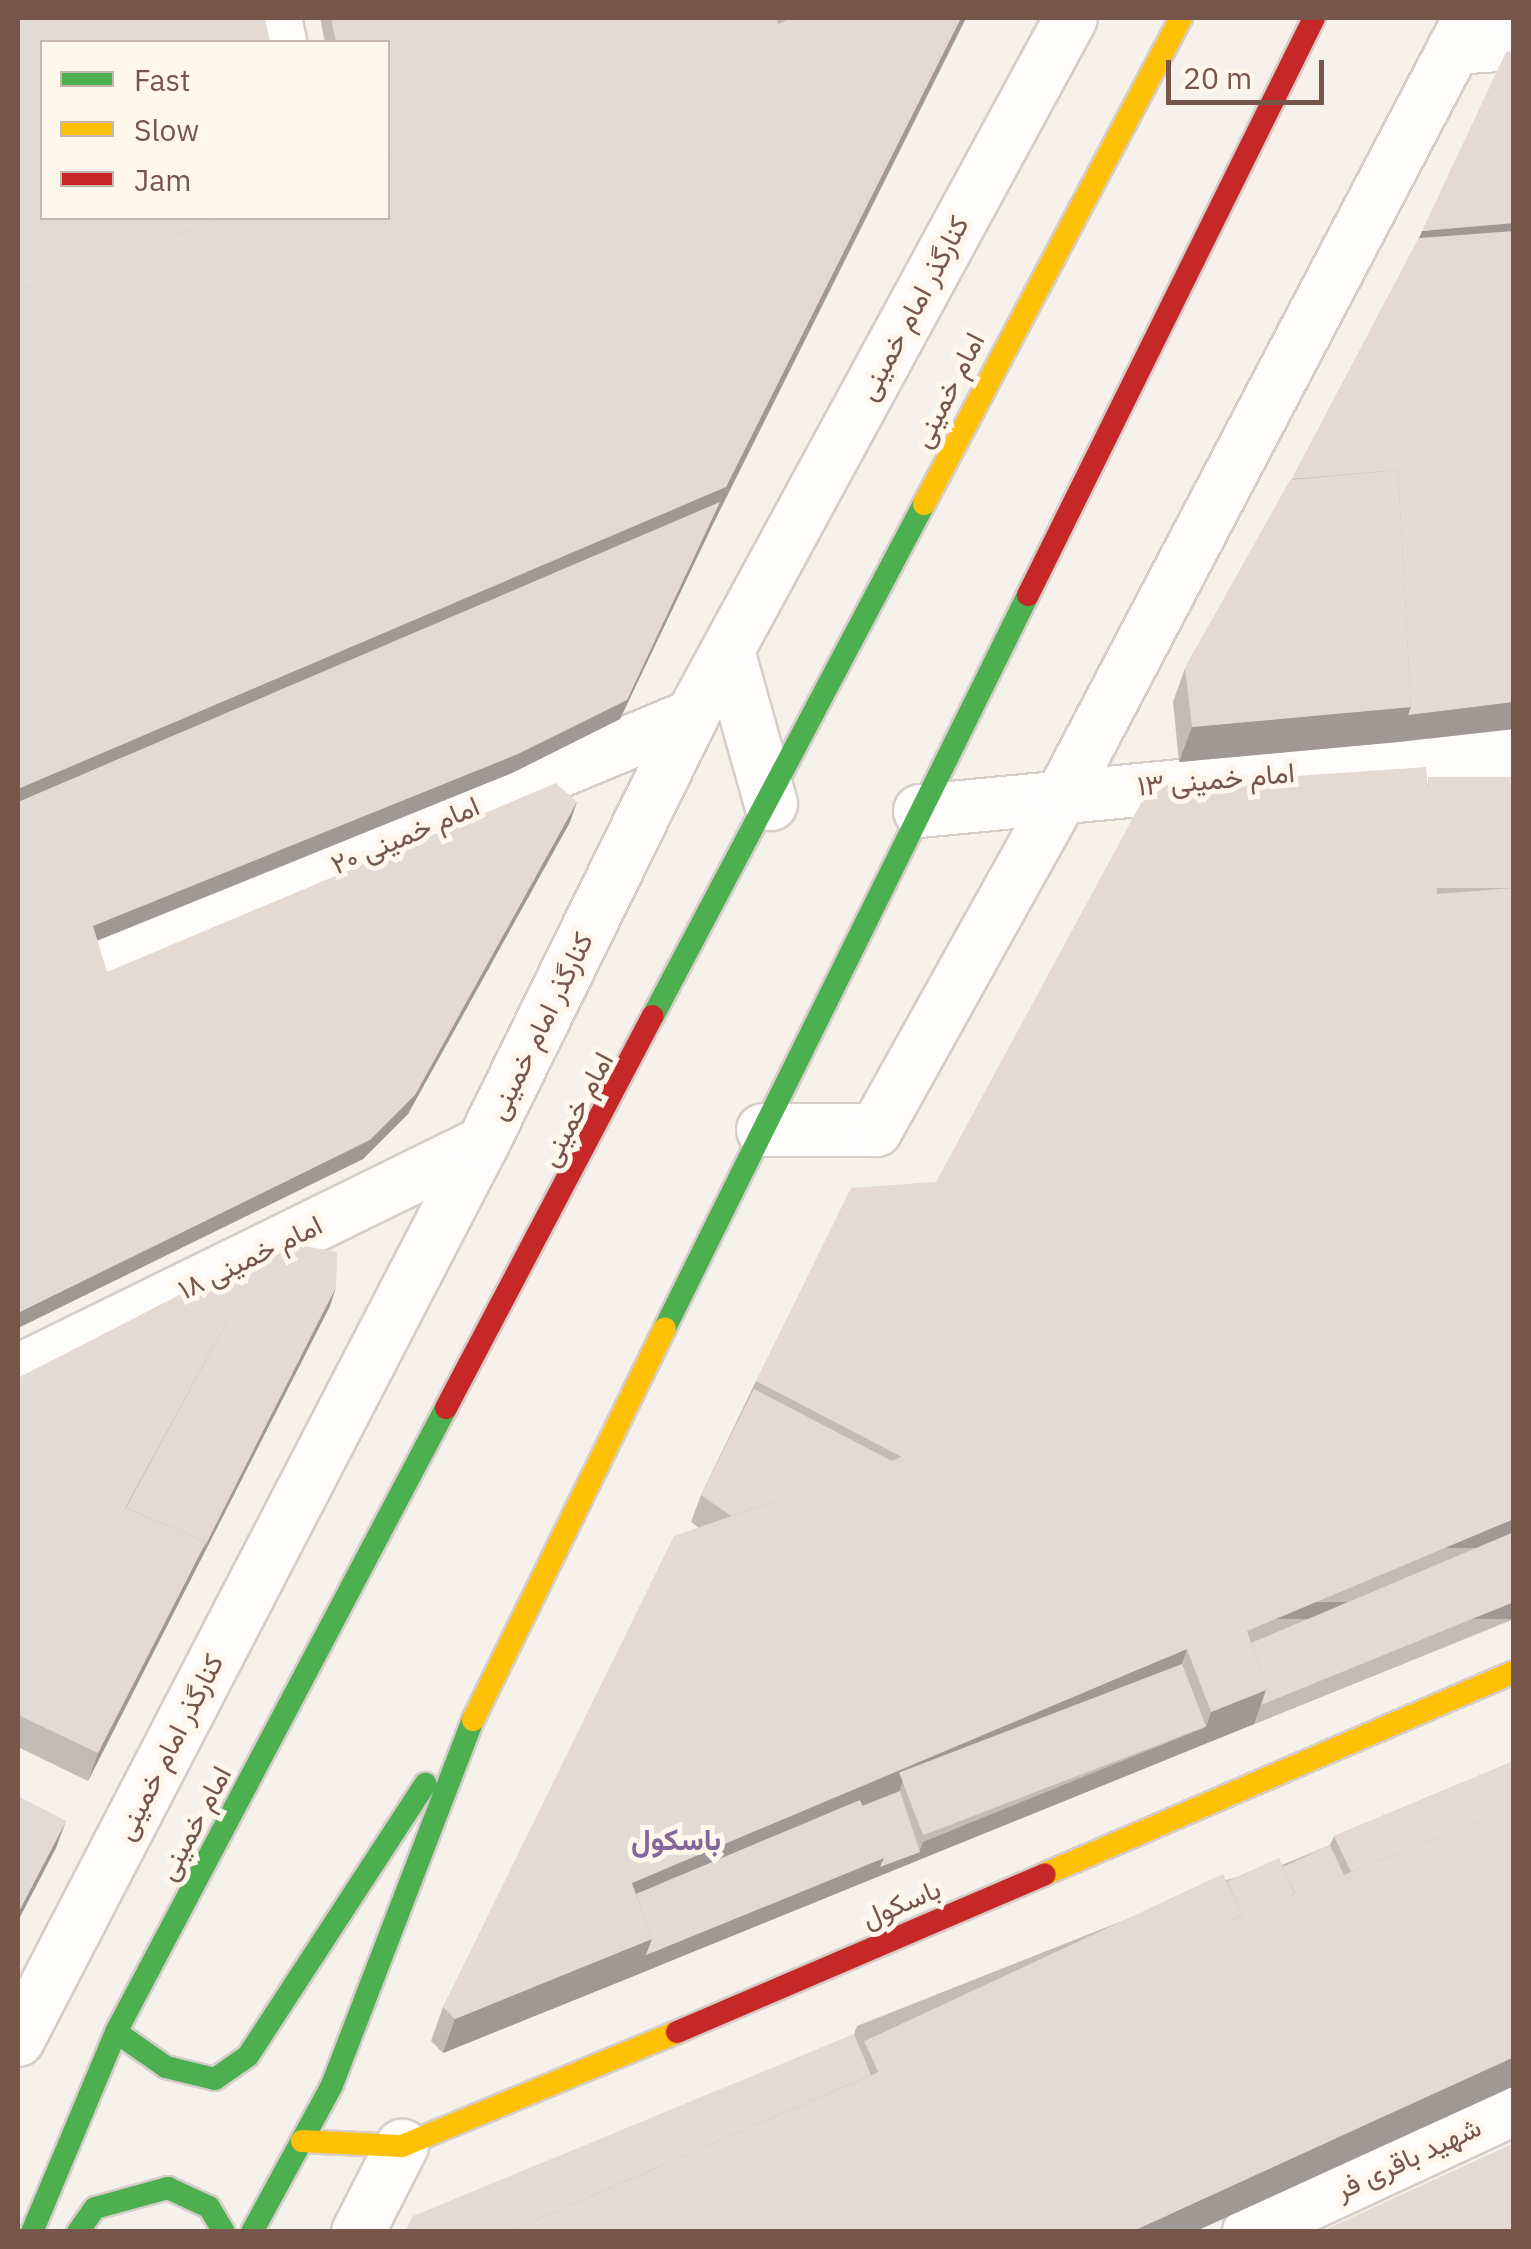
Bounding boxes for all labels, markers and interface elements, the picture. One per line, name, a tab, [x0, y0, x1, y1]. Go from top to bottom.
legend	[40, 40, 390, 220]
scale bar	[1171, 40, 1328, 102]
text: 20 m	[1183, 58, 1252, 97]
text: Fast	[134, 60, 191, 99]
text: Slow	[134, 110, 199, 149]
text: Jam	[134, 160, 192, 199]
street label: کنارگذر امام خمینی	[850, 210, 976, 406]
street label: امام خمینی	[905, 327, 991, 453]
street label: امام خمینی ۱۳	[1136, 755, 1296, 803]
street label: امام خمینی ۲۰	[326, 789, 484, 881]
street label: کنارگذر امام خمینی	[480, 927, 600, 1125]
street label: امام خمینی	[532, 1046, 620, 1172]
street label: امام خمینی ۱۸	[173, 1208, 327, 1306]
street label: کنارگذر امام خمینی	[108, 1648, 230, 1846]
street label: امام خمینی	[150, 1760, 238, 1886]
district label: باسکول	[631, 1821, 721, 1857]
street label: باسکول	[857, 1871, 945, 1935]
street label: شهید باقری فر	[1330, 2110, 1486, 2206]

